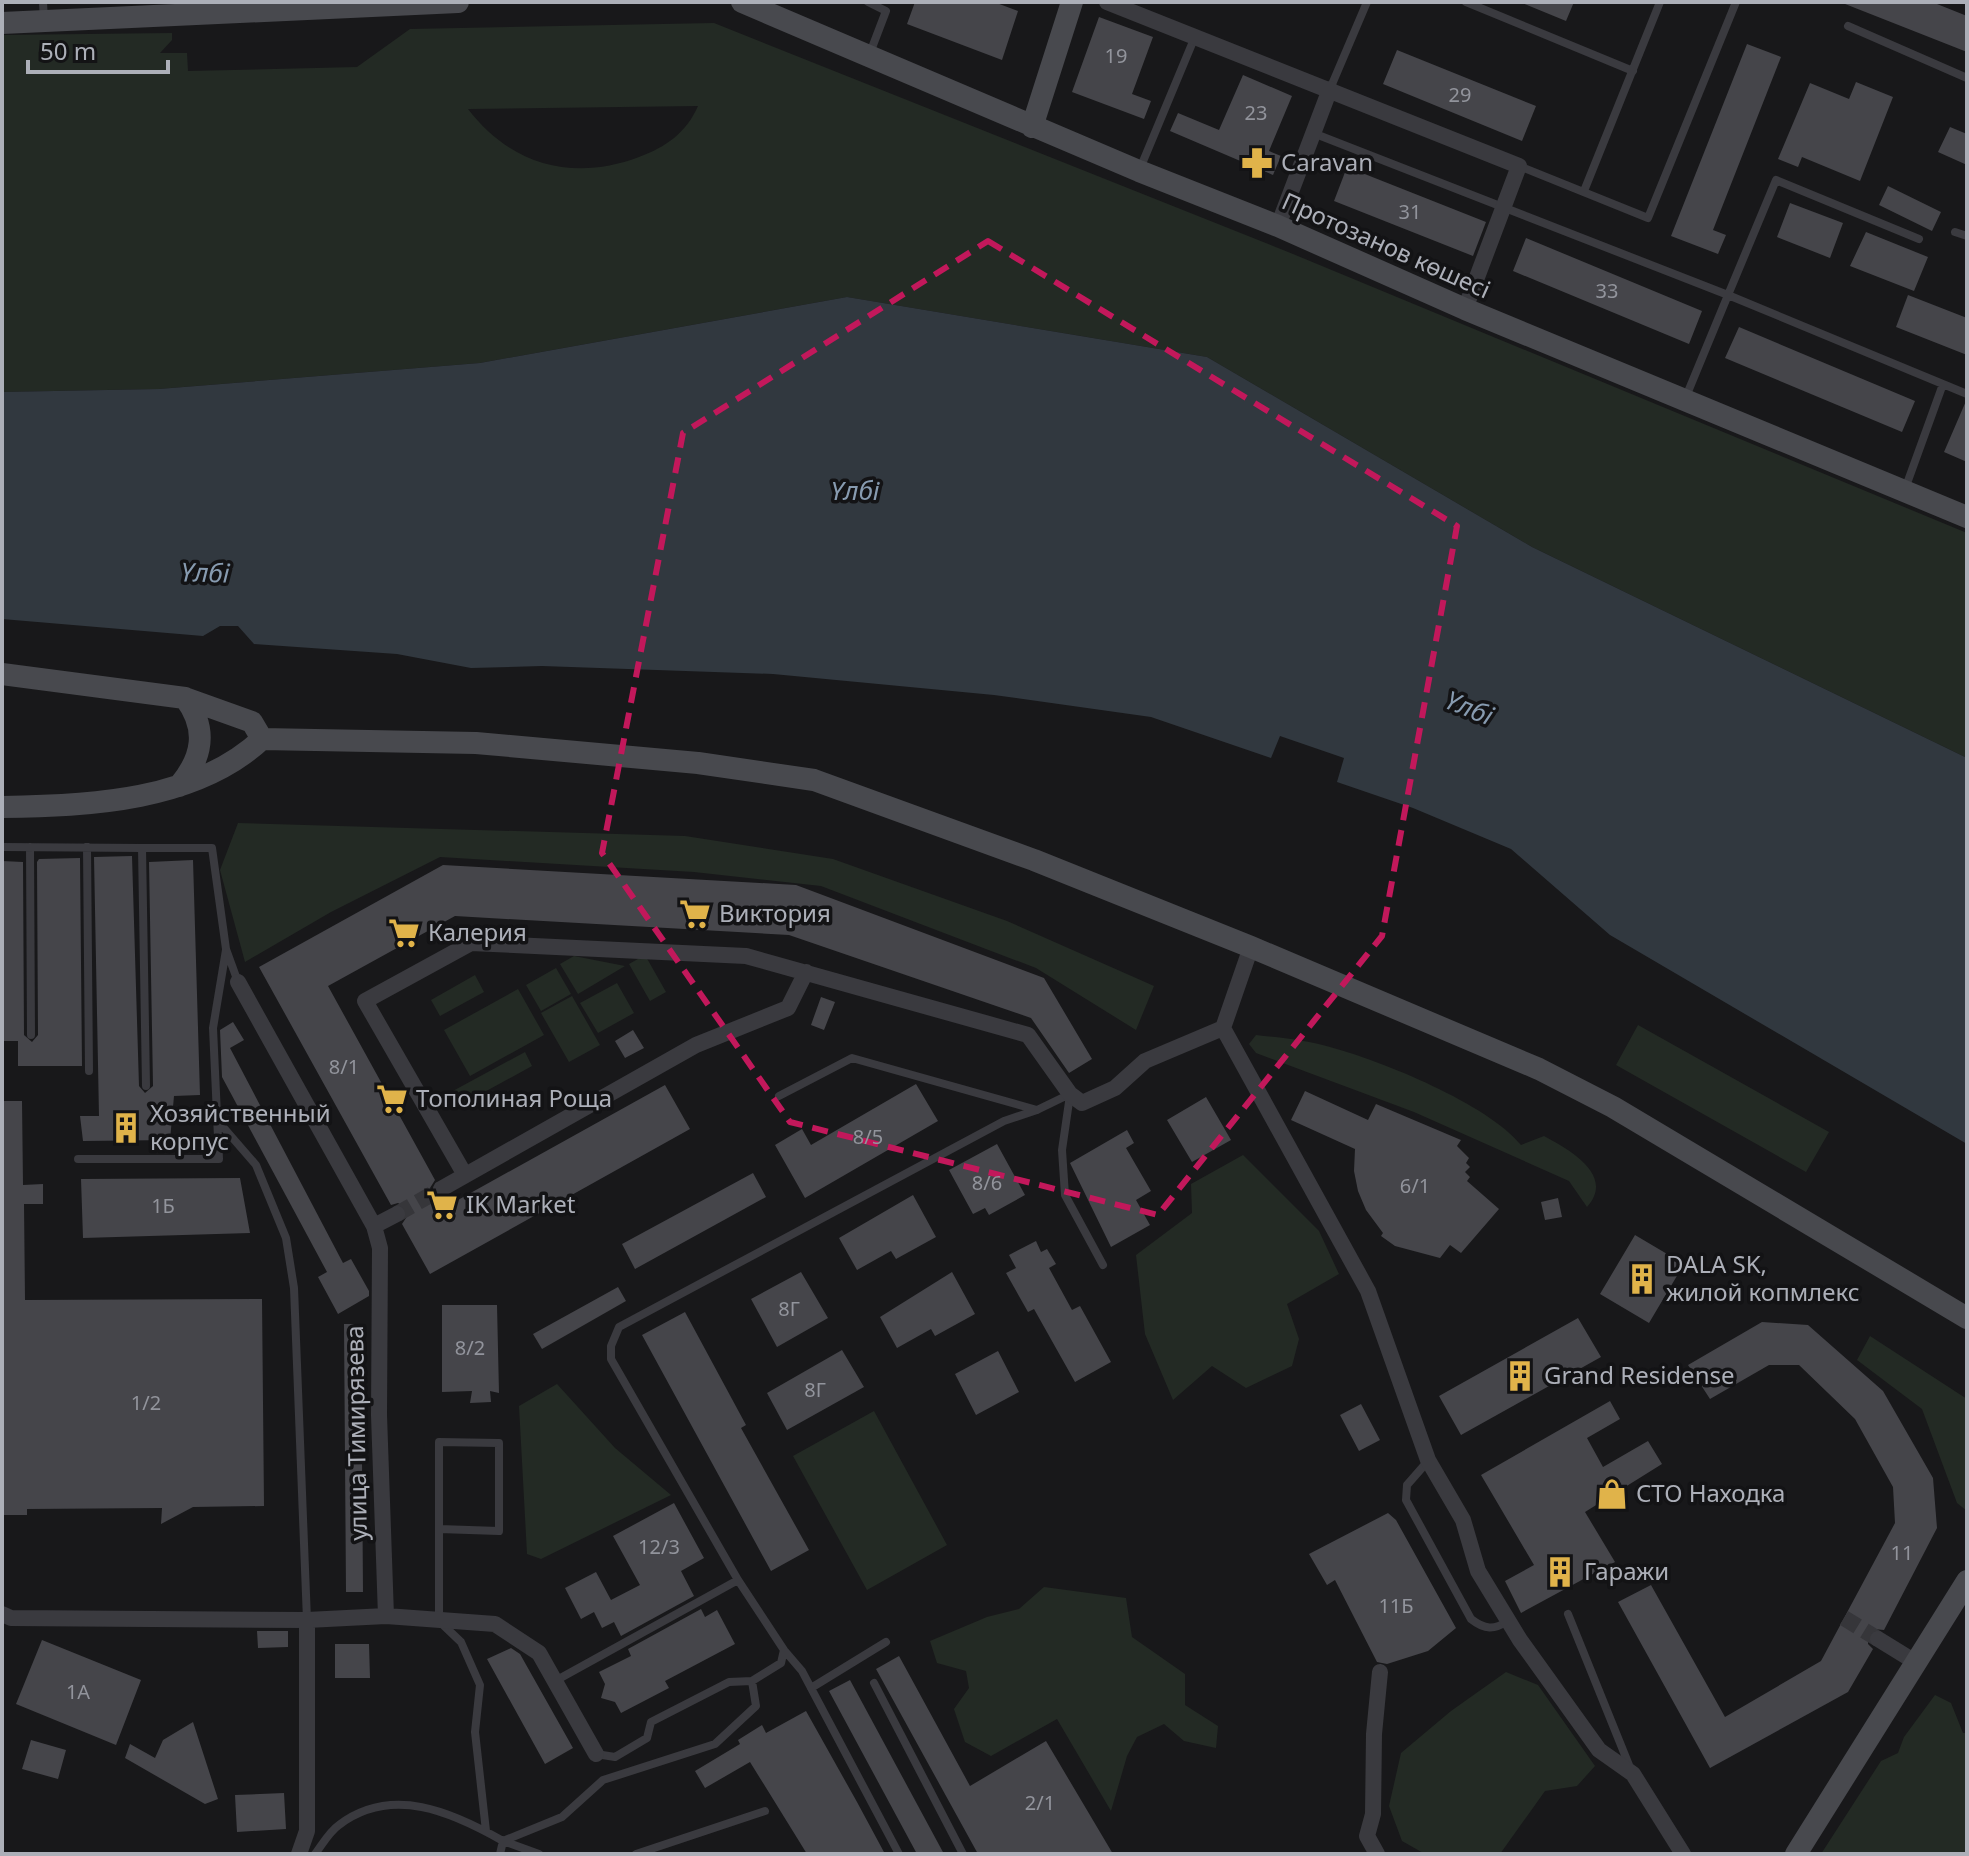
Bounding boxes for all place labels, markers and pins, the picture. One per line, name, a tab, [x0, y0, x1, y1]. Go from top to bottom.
place label: Caravan	[1281, 145, 1373, 178]
pharmacy icon: Caravan	[1240, 146, 1274, 180]
place label: Виктория	[719, 896, 831, 929]
supermarket icon: Виктория	[678, 897, 712, 931]
place label: Калерия	[428, 915, 527, 948]
supermarket icon: Калерия	[387, 916, 421, 950]
place label: Тополиная Роща	[416, 1081, 612, 1114]
supermarket icon: Тополиная Роща	[375, 1082, 409, 1116]
place label: Хозяйственный корпус	[150, 1096, 331, 1157]
building icon: Хозяйственный корпус	[109, 1111, 143, 1145]
place label: IK Market	[466, 1187, 576, 1220]
supermarket icon: IK Market	[425, 1188, 459, 1222]
place label: DALA SK, жилой копмлекс	[1666, 1247, 1860, 1308]
building icon: DALA SK, жилой копмлекс	[1625, 1262, 1659, 1296]
place label: Grand Residense	[1544, 1358, 1735, 1391]
building icon: Grand Residense	[1503, 1359, 1537, 1393]
place label: СТО Находка	[1636, 1476, 1785, 1509]
shop icon: СТО Находка	[1595, 1477, 1629, 1511]
place label: Гаражи	[1584, 1554, 1669, 1587]
building icon: Гаражи	[1543, 1555, 1577, 1589]

